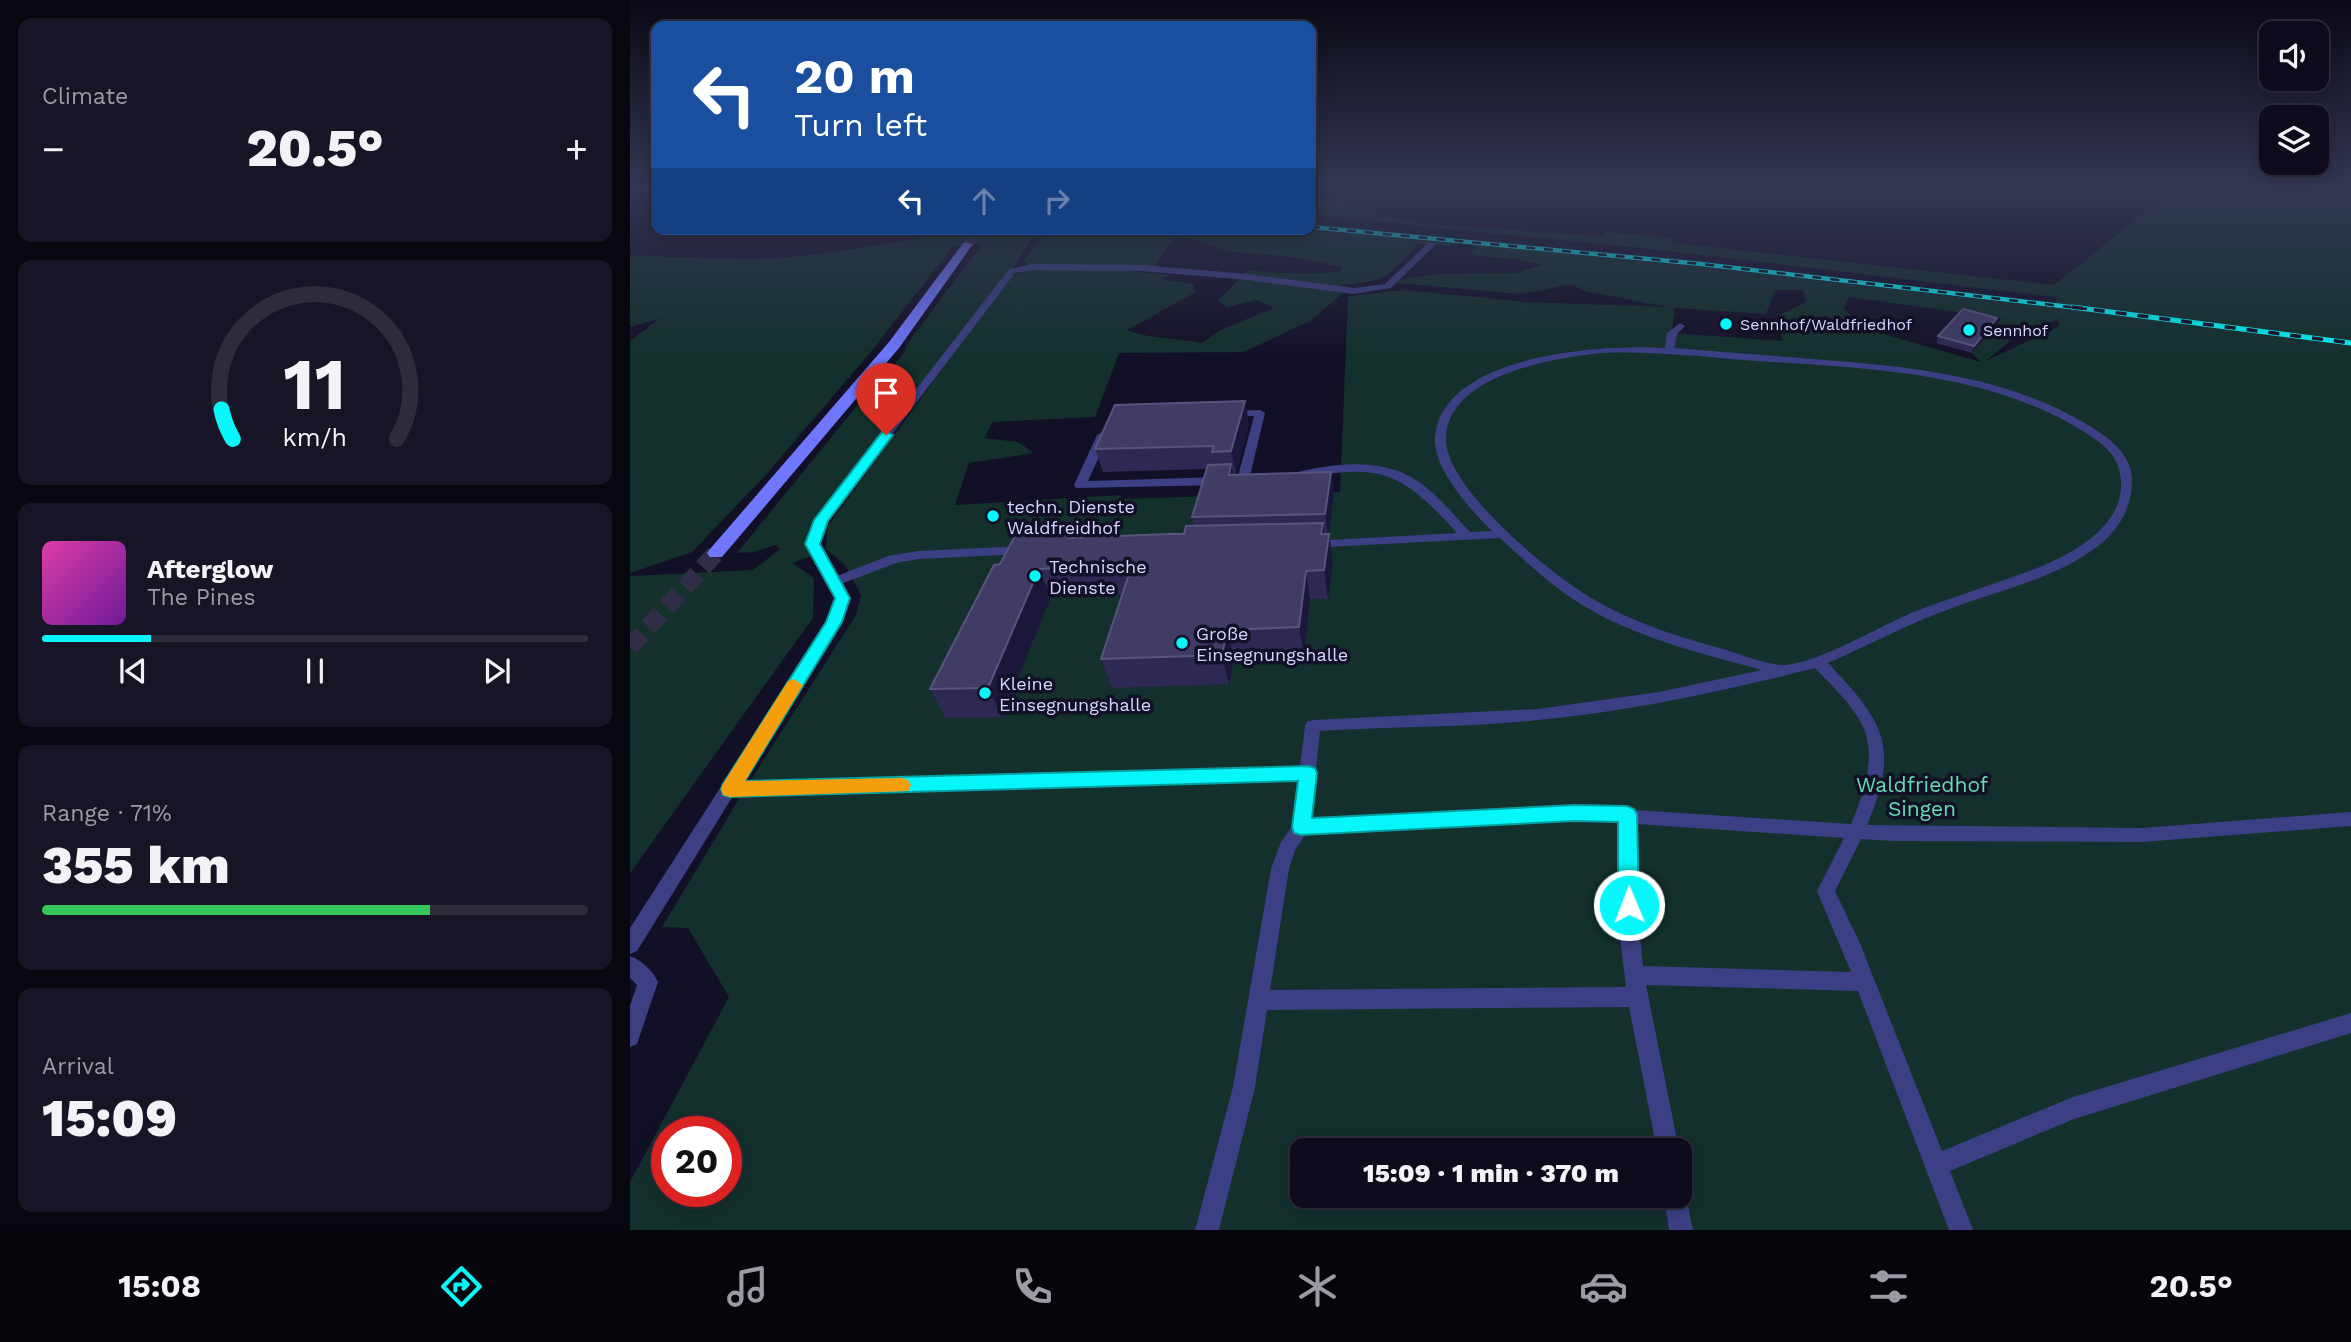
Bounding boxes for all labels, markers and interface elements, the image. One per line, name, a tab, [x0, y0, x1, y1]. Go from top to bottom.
map controls	[2259, 21, 2329, 175]
button: sound	[2259, 21, 2329, 91]
text: 20 m	[794, 47, 915, 105]
icon: left	[679, 49, 770, 140]
text: Climate	[42, 83, 128, 110]
button: layers	[2259, 105, 2329, 175]
text: Turn left	[794, 106, 927, 144]
text: 20.5°	[246, 118, 384, 179]
text: −	[42, 127, 65, 171]
text: +	[565, 127, 588, 171]
icon: left	[892, 182, 930, 220]
icon: ahead	[965, 182, 1003, 220]
icon: right	[1038, 182, 1076, 220]
place label: Sennhof/Waldfriedhof	[1740, 315, 1913, 334]
marker: Sennhof/Waldfriedhof	[1718, 316, 1734, 332]
place label: Sennhof	[1983, 321, 2049, 340]
marker: Sennhof	[1961, 322, 1977, 338]
text: 11	[284, 341, 346, 427]
pin	[856, 363, 916, 435]
icon: arrive	[867, 374, 905, 412]
text: km/h	[283, 422, 347, 451]
place label: techn. Dienste Waldfreidhof	[1007, 496, 1135, 538]
marker: techn. Dienste Waldfreidhof	[985, 508, 1001, 524]
text: Afterglow	[147, 554, 273, 584]
place label: Technische Dienste	[1049, 556, 1147, 598]
marker: Technische Dienste	[1027, 568, 1043, 584]
text: The Pines	[147, 584, 256, 611]
place label: Große Einsegnungshalle	[1196, 623, 1348, 665]
marker: Große Einsegnungshalle	[1174, 635, 1190, 651]
icon: previous	[114, 652, 152, 690]
icon: pause	[296, 652, 334, 690]
icon: next	[478, 652, 516, 690]
place label: Kleine Einsegnungshalle	[999, 673, 1151, 715]
marker: Kleine Einsegnungshalle	[977, 685, 993, 701]
park label: Waldfriedhof Singen	[1856, 772, 1988, 821]
text: Range · 71%	[42, 800, 172, 827]
text: 355 km	[42, 835, 230, 896]
position arrow	[1592, 868, 1666, 942]
text: Arrival	[42, 1053, 114, 1080]
text: 15:09	[42, 1088, 177, 1149]
speed limit sign: 20	[651, 1116, 742, 1207]
text: 15:09 · 1 min · 370 m	[1363, 1158, 1619, 1188]
icon: directions	[437, 1262, 486, 1311]
icon: music	[723, 1262, 772, 1311]
icon: phone	[1008, 1262, 1057, 1311]
icon: climate	[1293, 1262, 1342, 1311]
icon: car	[1579, 1262, 1628, 1311]
icon: filters	[1864, 1262, 1913, 1311]
text: 15:08	[118, 1267, 201, 1305]
text: 20.5°	[2150, 1267, 2233, 1305]

